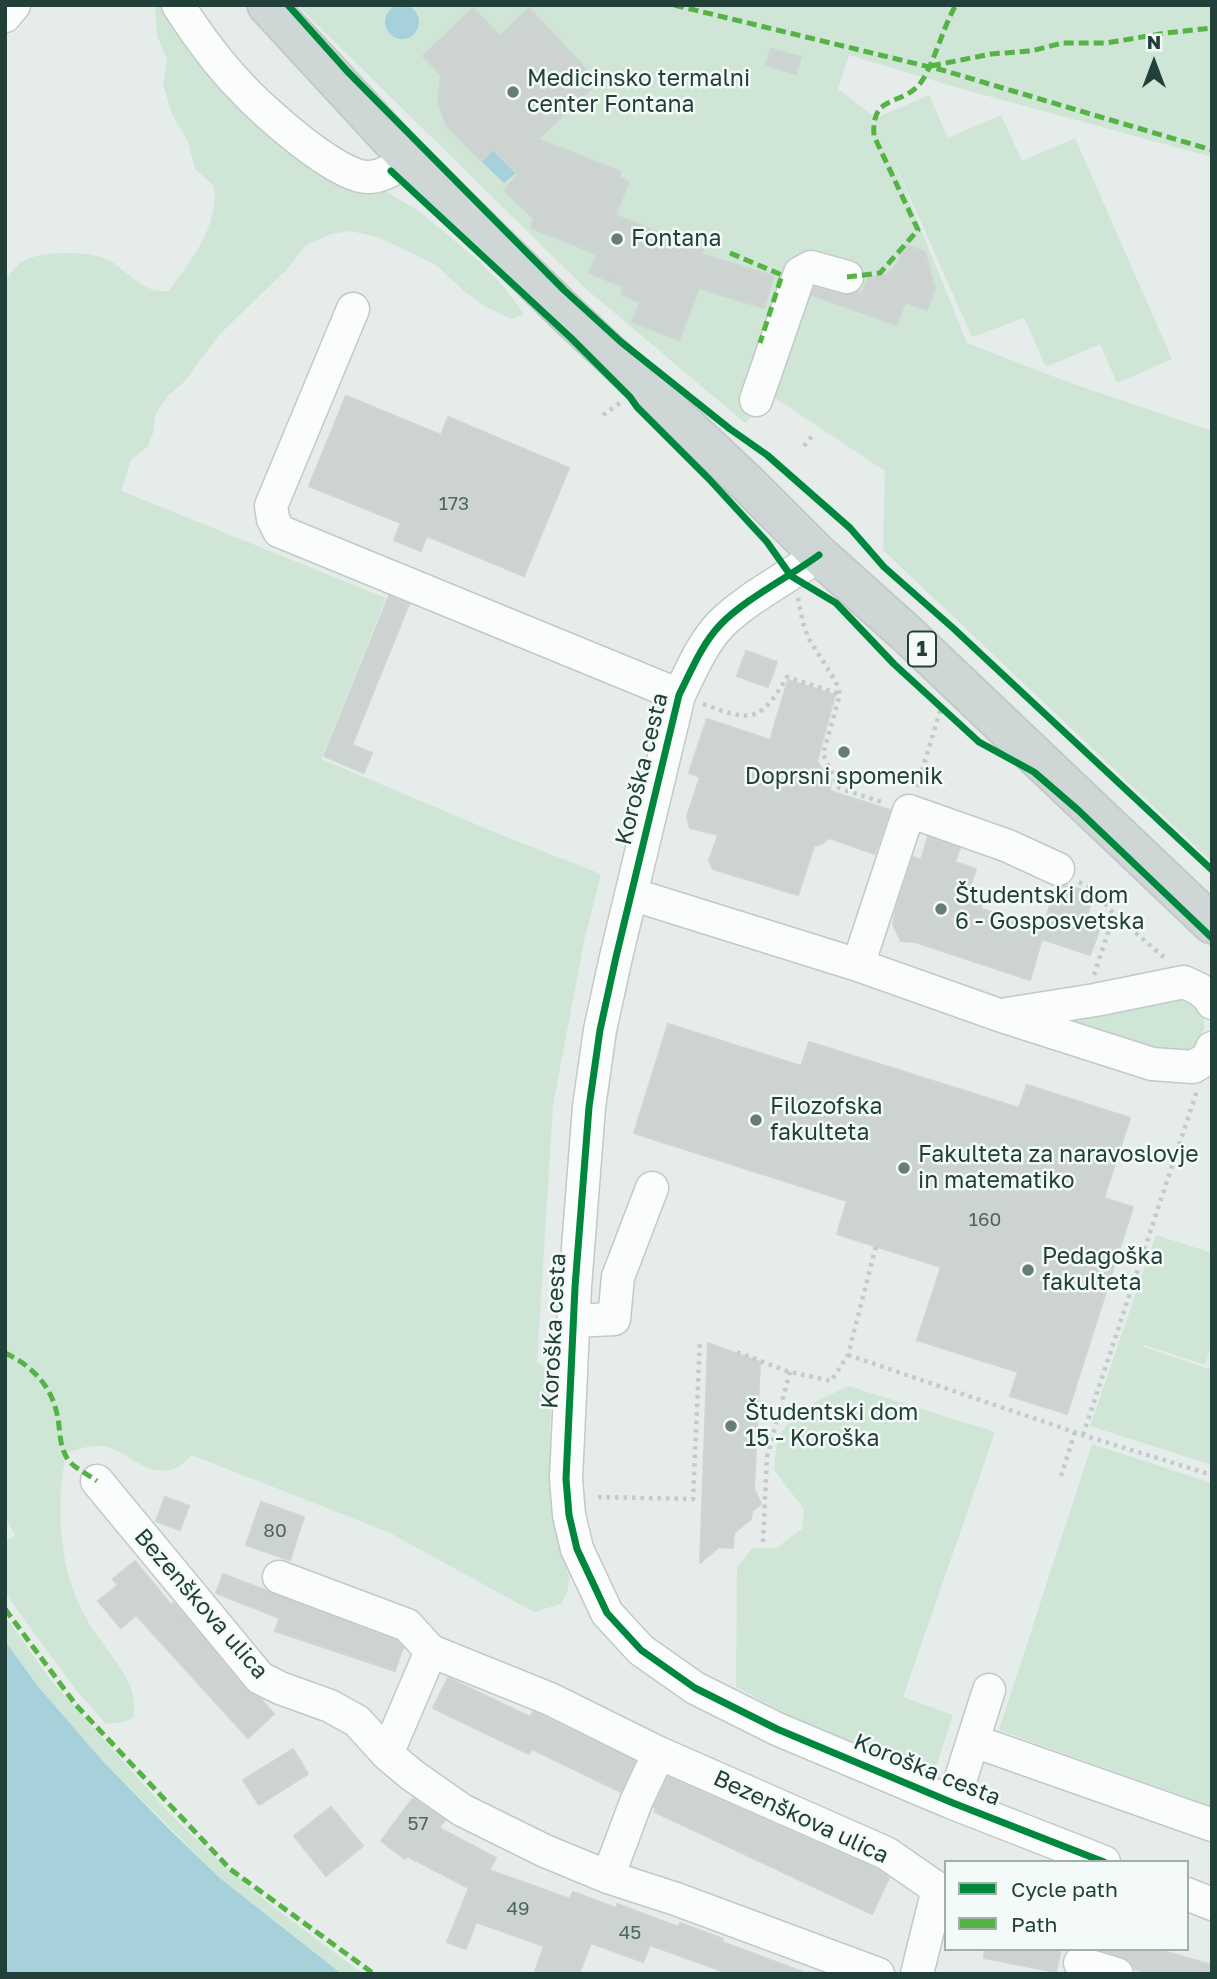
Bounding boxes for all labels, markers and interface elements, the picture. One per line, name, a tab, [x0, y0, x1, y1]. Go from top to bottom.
north arrow	[1119, 28, 1189, 98]
text: N	[1147, 30, 1161, 53]
place label: Medicinsko termalni center Fontana	[527, 65, 750, 119]
marker: Medicinsko termalni center Fontana	[505, 84, 521, 100]
place label: Fontana	[631, 225, 722, 253]
marker: Fontana	[609, 231, 625, 247]
house number: 173	[439, 493, 469, 515]
road number: 1	[908, 632, 936, 666]
street label: Koroška cesta	[610, 690, 674, 848]
marker: Doprsni spomenik	[836, 744, 852, 760]
place label: Doprsni spomenik	[745, 763, 943, 791]
place label: Študentski dom 6 - Gosposvetska	[955, 882, 1144, 936]
marker: Študentski dom 6 - Gosposvetska	[933, 901, 949, 917]
place label: Filozofska fakulteta	[770, 1093, 882, 1147]
marker: Filozofska fakulteta	[748, 1112, 764, 1128]
place label: Fakulteta za naravoslovje in matematiko	[918, 1141, 1199, 1195]
marker: Fakulteta za naravoslovje in matematiko	[896, 1160, 912, 1176]
house number: 160	[969, 1209, 1001, 1231]
place label: Pedagoška fakulteta	[1042, 1243, 1163, 1297]
street label: Koroška cesta	[536, 1253, 572, 1409]
marker: Pedagoška fakulteta	[1020, 1262, 1036, 1278]
place label: Študentski dom 15 - Koroška	[745, 1399, 918, 1453]
marker: Študentski dom 15 - Koroška	[723, 1418, 739, 1434]
house number: 80	[263, 1520, 287, 1542]
street label: Bezenškova ulica	[128, 1523, 274, 1685]
street label: Koroška cesta	[850, 1728, 1004, 1812]
street label: Bezenškova ulica	[709, 1764, 893, 1870]
house number: 57	[407, 1813, 429, 1835]
legend	[944, 1860, 1189, 1951]
text: Cycle path	[1011, 1876, 1118, 1902]
house number: 49	[506, 1898, 530, 1920]
text: Path	[1011, 1911, 1058, 1937]
house number: 45	[619, 1922, 641, 1944]

